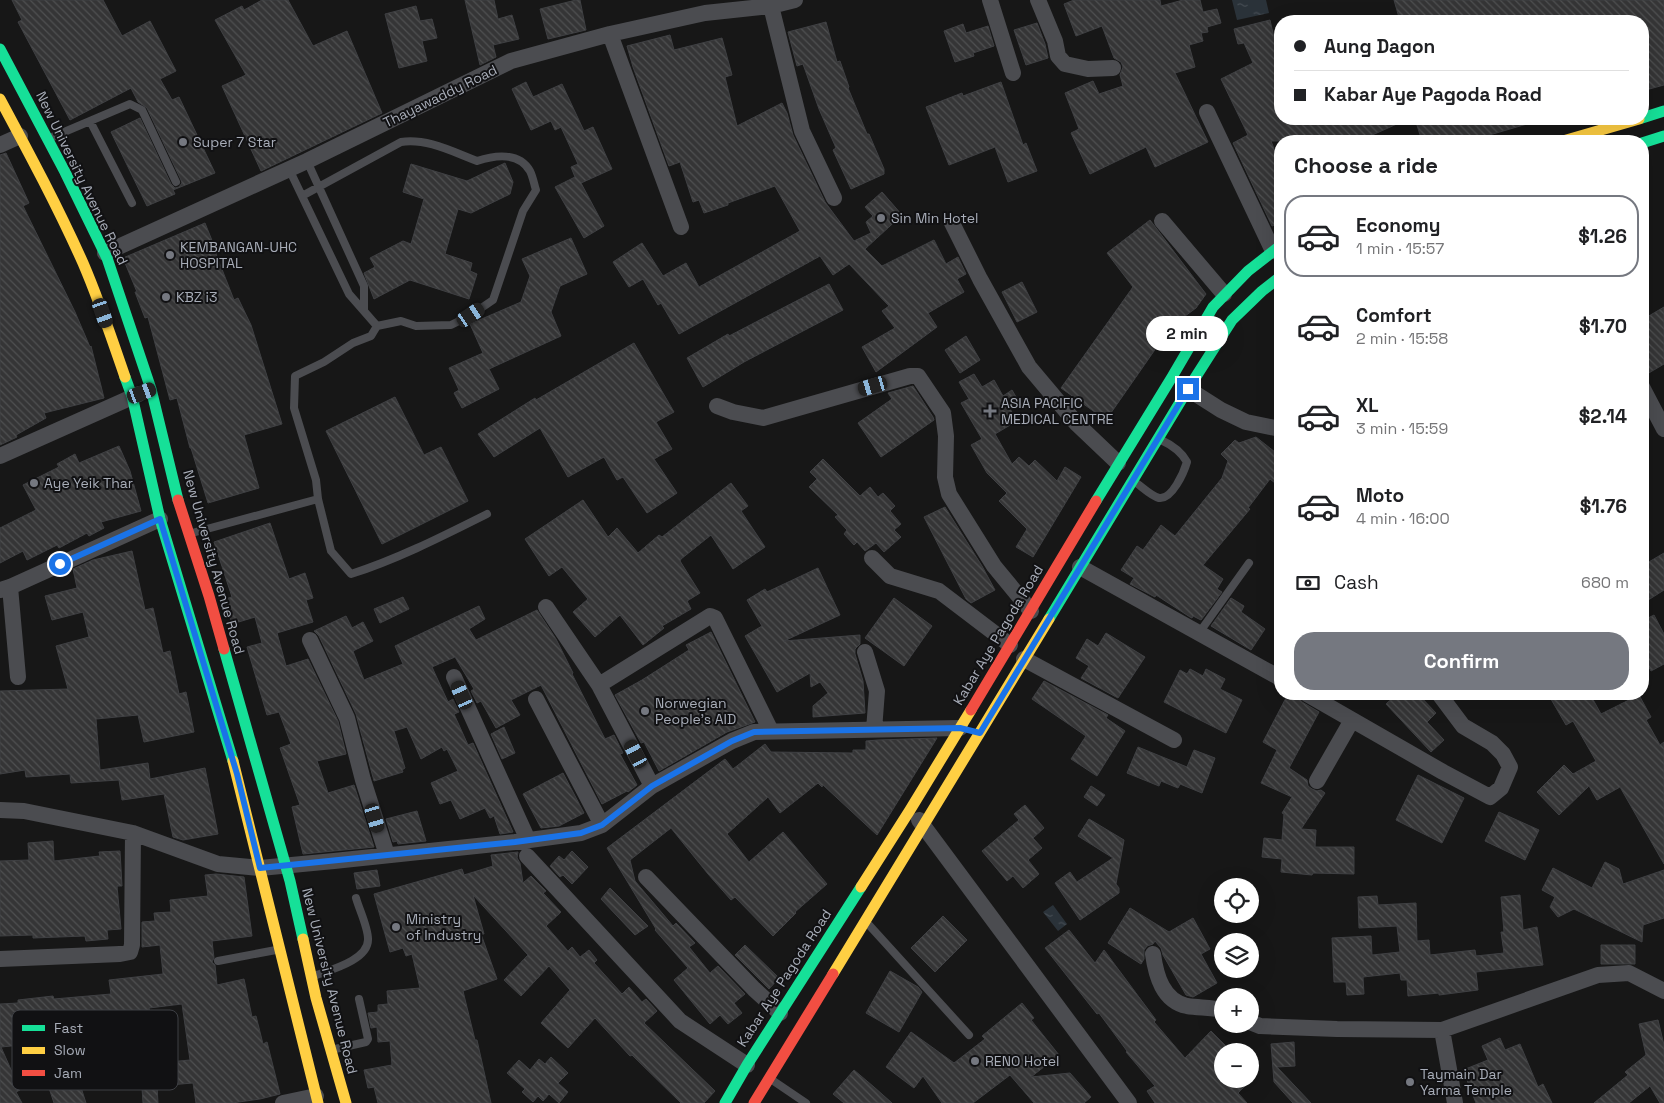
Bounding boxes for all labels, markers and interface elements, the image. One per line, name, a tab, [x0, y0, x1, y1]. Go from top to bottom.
text: Aung Dagon	[1324, 34, 1435, 59]
street label: Thayawaddy Road	[380, 61, 500, 131]
text: Kabar Aye Pagoda Road	[1324, 82, 1542, 107]
street label: New University Avenue Road	[32, 88, 132, 268]
place label: Super 7 Star	[193, 133, 276, 151]
marker: Super 7 Star	[177, 136, 189, 148]
text: Choose a ride	[1294, 151, 1438, 179]
place label: Sin Min Hotel	[891, 209, 978, 227]
marker: Sin Min Hotel	[875, 212, 887, 224]
text: Economy	[1356, 213, 1440, 238]
icon: car	[1296, 214, 1341, 259]
text: $1.26	[1578, 224, 1627, 249]
place label: KEMBANGAN-UHC HOSPITAL	[180, 238, 297, 272]
text: 1 min · 15:57	[1356, 238, 1444, 259]
marker: KEMBANGAN-UHC HOSPITAL	[164, 249, 176, 261]
place label: KBZ i3	[176, 288, 217, 306]
marker: KBZ i3	[160, 291, 172, 303]
car	[91, 296, 114, 330]
car	[454, 300, 487, 330]
text: Comfort	[1356, 303, 1432, 328]
icon: car	[1296, 304, 1341, 349]
text: $1.70	[1579, 314, 1627, 339]
callout: 2 min	[1147, 316, 1229, 352]
text: 2 min	[1166, 323, 1208, 344]
text: 2 min · 15:58	[1356, 328, 1448, 349]
car	[856, 375, 889, 397]
route end	[1177, 378, 1199, 400]
car	[125, 381, 158, 405]
text: XL	[1356, 393, 1379, 418]
place label: ASIA PACIFIC MEDICAL CENTRE	[1001, 394, 1114, 428]
icon: car	[1296, 394, 1341, 439]
marker: ASIA PACIFIC MEDICAL CENTRE	[983, 404, 997, 418]
text: $2.14	[1579, 404, 1627, 429]
text: 3 min · 15:59	[1356, 418, 1448, 439]
street label: New University Avenue Road	[179, 468, 249, 656]
place label: Aye Yeik Thar	[44, 474, 133, 492]
marker: Aye Yeik Thar	[28, 477, 40, 489]
text: Moto	[1356, 483, 1404, 508]
icon: car	[1296, 484, 1341, 529]
text: $1.76	[1580, 494, 1627, 519]
text: 4 min · 16:00	[1356, 508, 1450, 529]
route start	[49, 553, 71, 575]
street label: Kabar Aye Pagoda Road	[949, 562, 1047, 708]
icon: cash	[1294, 569, 1322, 597]
text: Cash	[1334, 570, 1379, 595]
text: 680 m	[1581, 572, 1629, 593]
button: Confirm	[1294, 632, 1629, 690]
car	[449, 678, 474, 712]
place label: Norwegian People's AID	[655, 694, 736, 728]
marker: Norwegian People's AID	[639, 705, 651, 717]
car	[622, 737, 649, 771]
car	[363, 801, 386, 835]
map controls	[1214, 878, 1259, 1088]
button: locate	[1214, 878, 1259, 923]
street label: New University Avenue Road	[298, 886, 362, 1076]
street label: Kabar Aye Pagoda Road	[733, 906, 835, 1050]
place label: Ministry of Industry	[406, 910, 481, 944]
marker: Ministry of Industry	[390, 921, 402, 933]
button: layers	[1214, 933, 1259, 978]
button: +	[1214, 988, 1259, 1033]
legend	[12, 1010, 178, 1090]
text: Fast	[54, 1019, 83, 1037]
text: Slow	[54, 1041, 86, 1059]
button: −	[1214, 1043, 1259, 1088]
place label: RENO Hotel	[985, 1052, 1059, 1070]
marker: RENO Hotel	[969, 1055, 981, 1067]
text: Jam	[54, 1064, 82, 1082]
place label: Taymain Dar Yarma Temple	[1420, 1065, 1512, 1099]
marker: Taymain Dar Yarma Temple	[1404, 1076, 1416, 1088]

